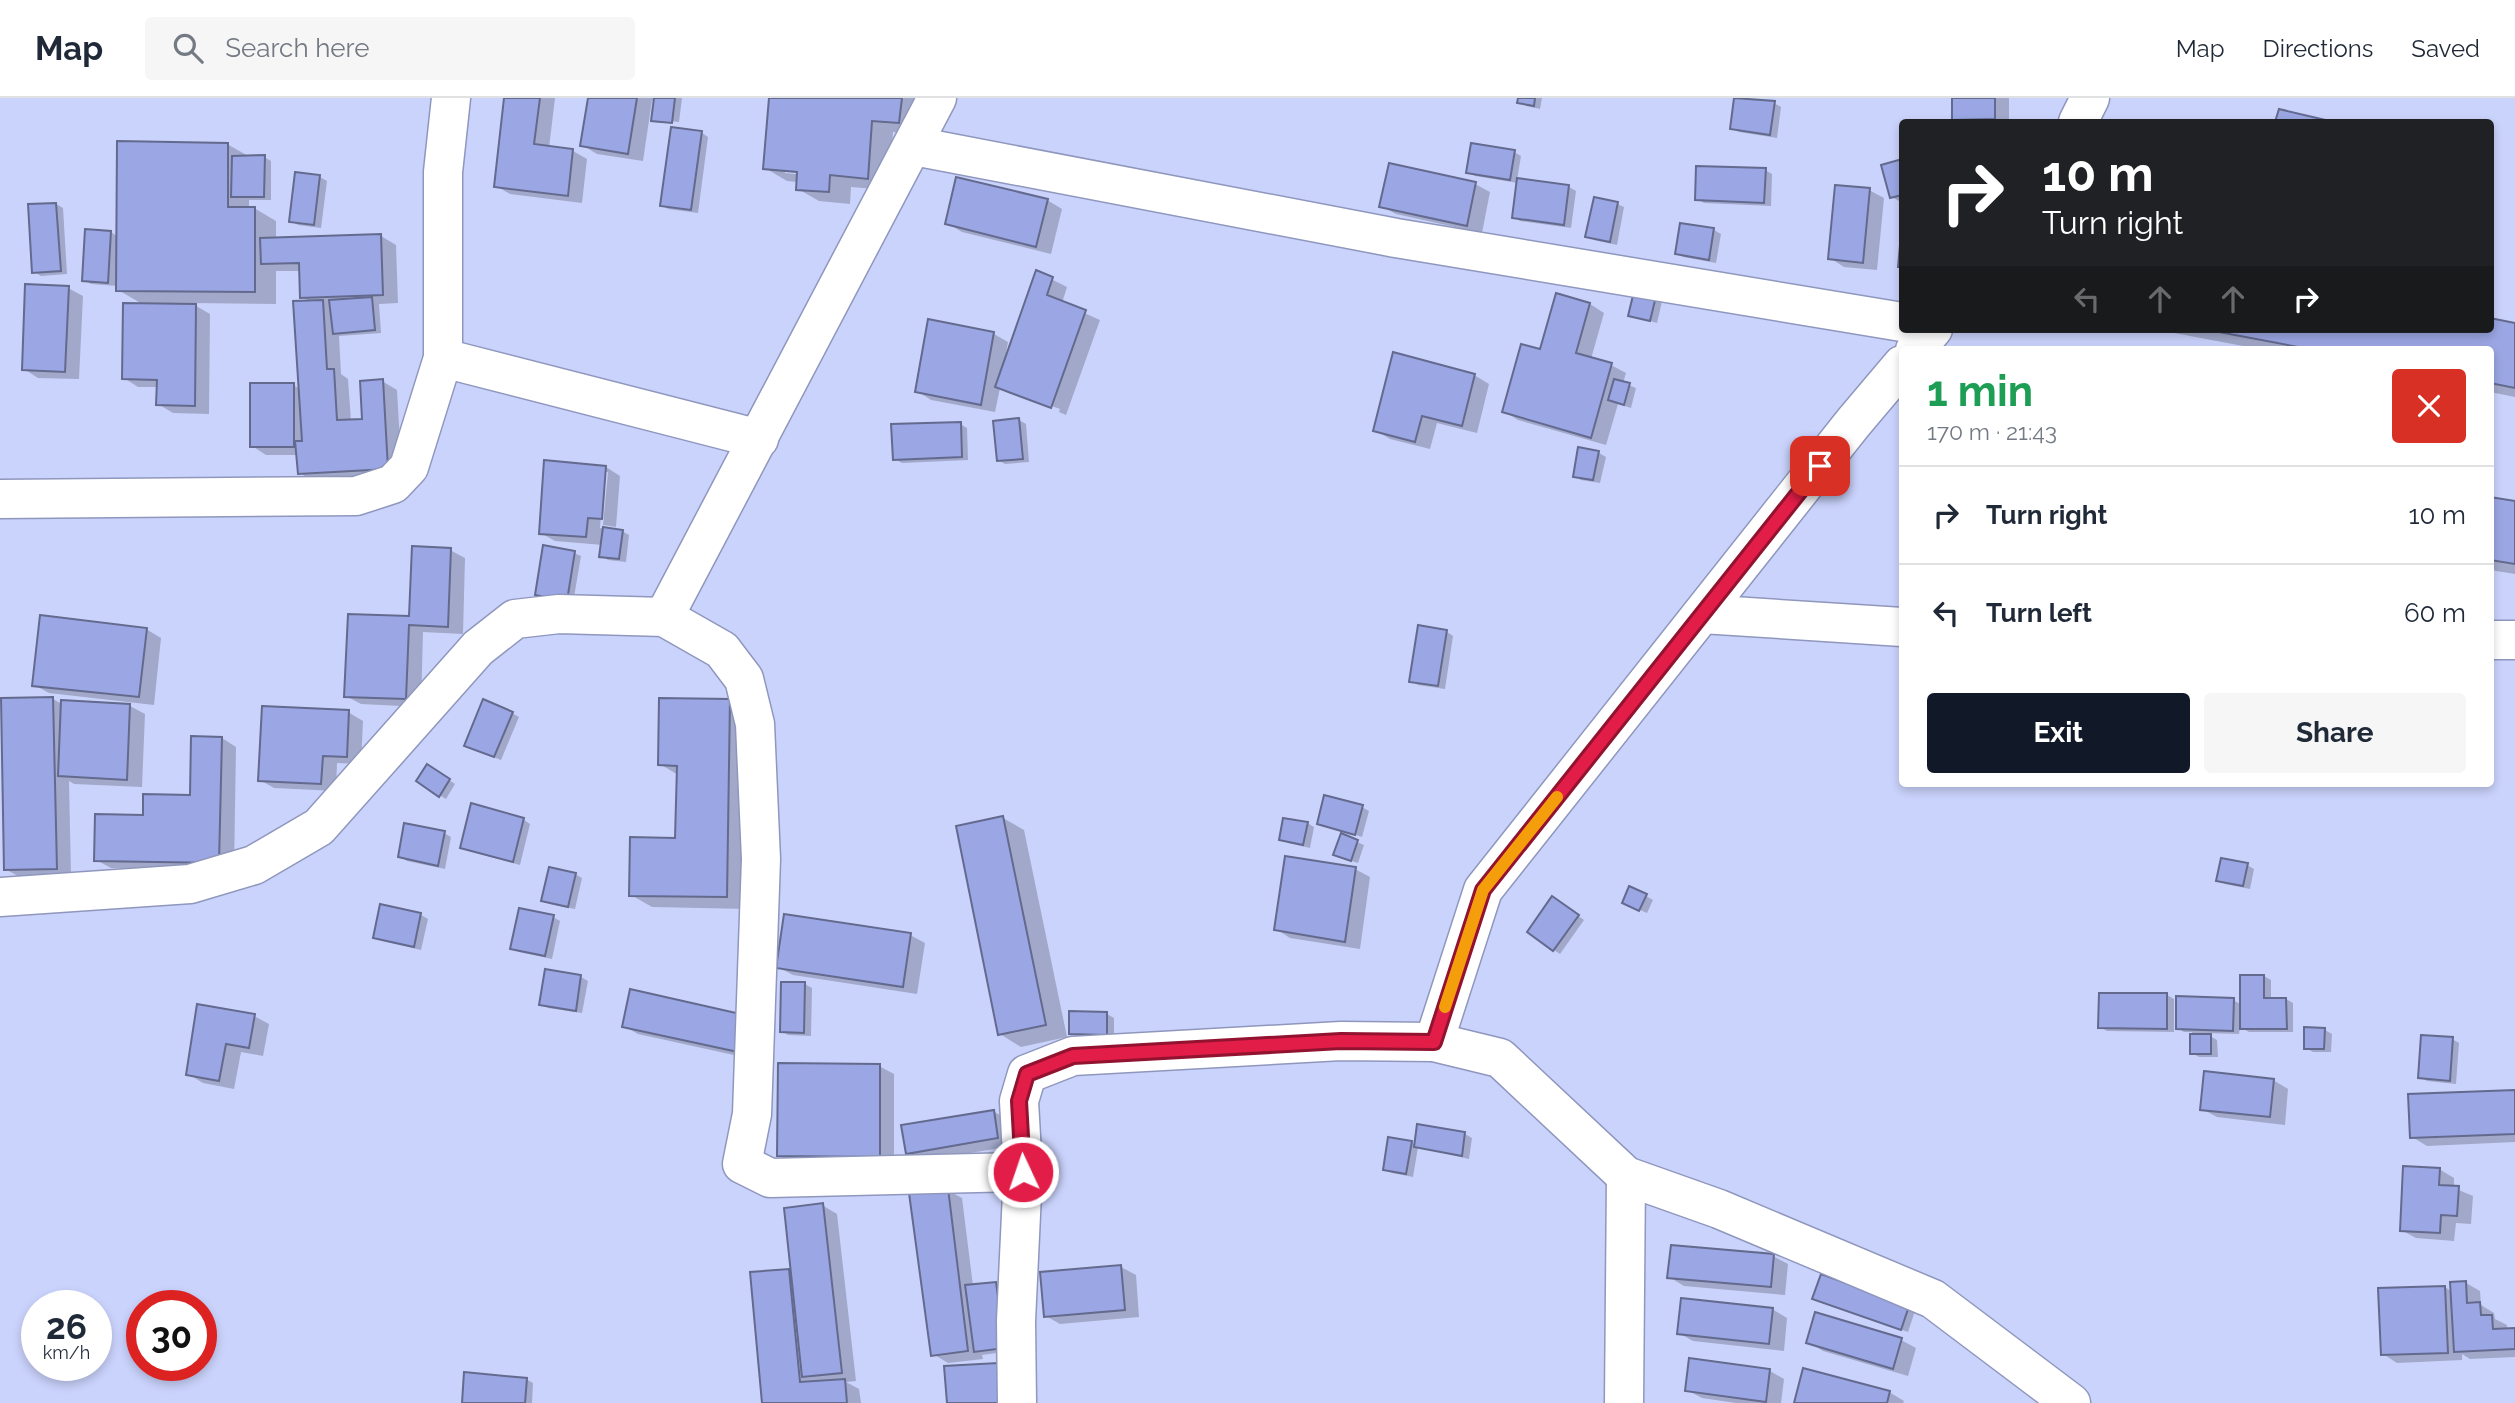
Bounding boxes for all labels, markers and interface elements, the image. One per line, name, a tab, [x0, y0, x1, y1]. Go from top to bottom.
search box	[145, 17, 635, 80]
text: Map	[35, 29, 103, 68]
icon: search	[169, 29, 207, 67]
text: Search here	[225, 33, 370, 63]
text: Map	[2176, 34, 2225, 63]
text: Directions	[2263, 34, 2373, 63]
text: Saved	[2411, 34, 2480, 63]
text: 10 m	[2042, 145, 2154, 202]
icon: right	[1927, 147, 2018, 238]
text: Turn right	[2042, 204, 2183, 241]
icon: left	[2068, 280, 2106, 318]
icon: ahead	[2141, 280, 2179, 318]
icon: ahead	[2214, 280, 2252, 318]
icon: right	[2287, 280, 2325, 318]
text: 1 min	[1927, 367, 2033, 416]
button: close	[2392, 369, 2466, 443]
text: 170 m · 21:43	[1927, 418, 2057, 445]
pin	[1790, 436, 1850, 496]
icon: arrive	[1801, 447, 1839, 485]
icon: right	[1927, 496, 1965, 534]
text: Turn right	[1986, 500, 2107, 530]
text: 10 m	[2408, 500, 2466, 530]
icon: left	[1927, 594, 1965, 632]
text: Turn left	[1986, 598, 2092, 628]
text: 60 m	[2404, 598, 2466, 628]
button: Exit	[1927, 693, 2190, 773]
button: Share	[2204, 693, 2466, 773]
position arrow	[986, 1135, 1060, 1209]
speed limit sign: 30	[126, 1290, 217, 1381]
text: 26	[46, 1306, 87, 1347]
text: km/h	[43, 1342, 90, 1363]

